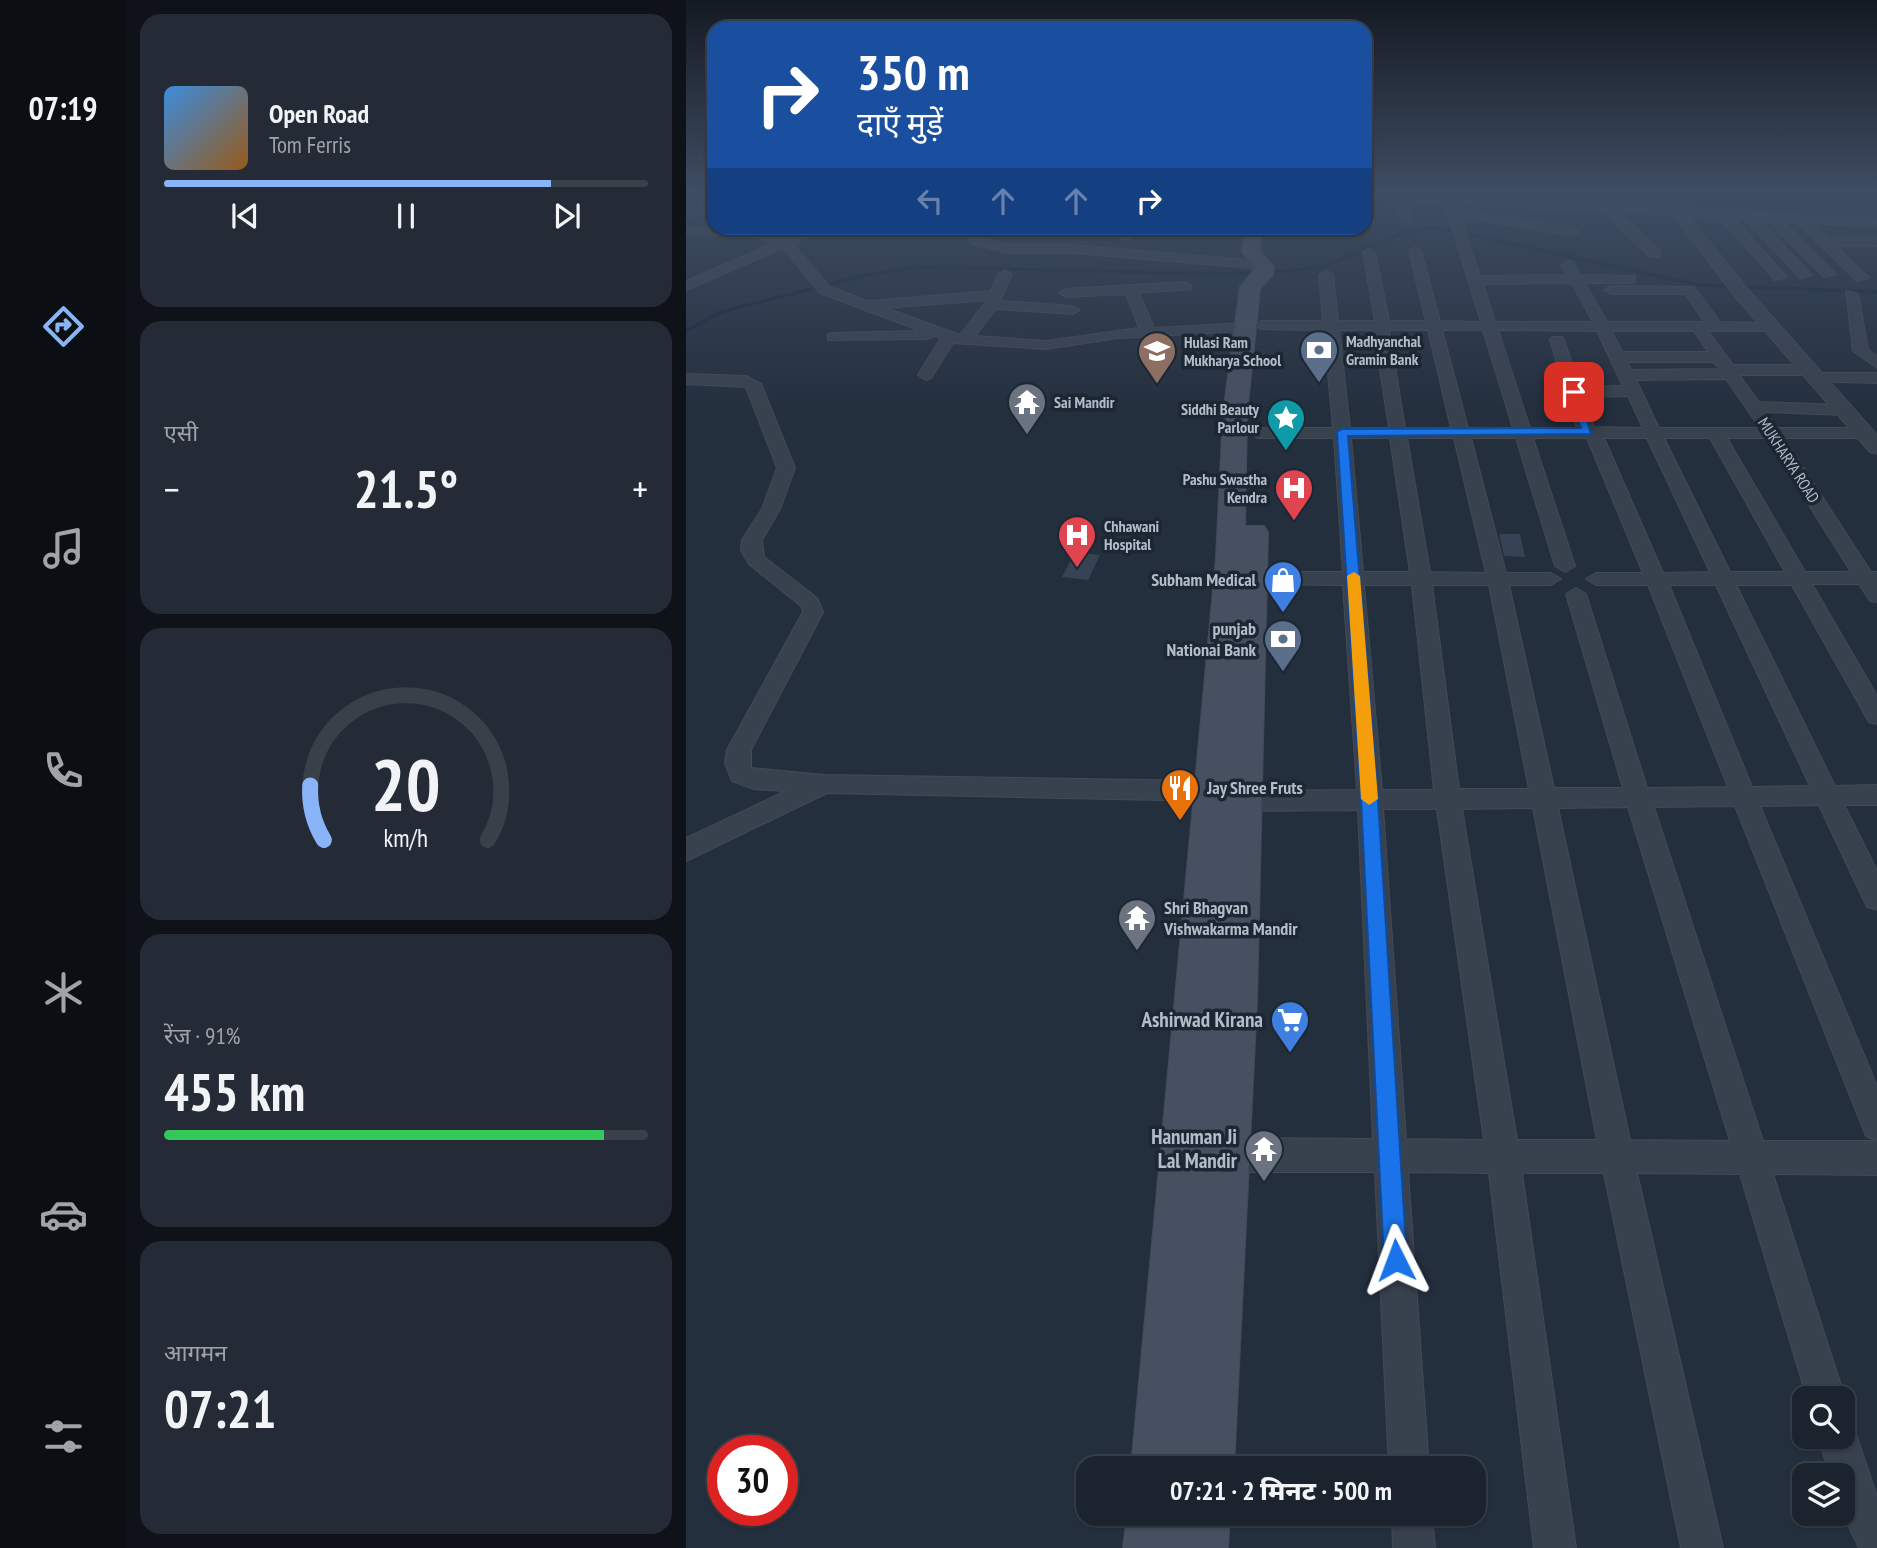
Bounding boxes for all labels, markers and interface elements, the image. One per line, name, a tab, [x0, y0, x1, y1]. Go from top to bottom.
text: 350 m	[857, 40, 970, 104]
icon: right	[742, 49, 833, 140]
text: 07:19	[28, 87, 98, 129]
text: Open Road	[269, 97, 369, 130]
text: दाएँ मुड़ें	[857, 102, 943, 144]
text: Tom Ferris	[269, 130, 351, 159]
icon: left	[911, 182, 949, 220]
icon: ahead	[984, 182, 1022, 220]
icon: ahead	[1057, 182, 1095, 220]
icon: right	[1130, 182, 1168, 220]
icon: previous	[226, 197, 264, 235]
icon: pause	[387, 197, 425, 235]
icon: next	[548, 197, 586, 235]
icon: directions	[39, 302, 88, 351]
bank icon: Madhyanchal Gramin Bank	[1298, 329, 1340, 384]
school or university icon: Hulasi Ram Mukharya School	[1136, 330, 1178, 385]
place label: Madhyanchal Gramin Bank	[1346, 331, 1421, 369]
place label: Hulasi Ram Mukharya School	[1184, 332, 1281, 370]
pin	[1544, 362, 1604, 422]
icon: arrive	[1555, 373, 1593, 411]
temple icon: Sai Mandir	[1006, 381, 1048, 436]
place label: Sai Mandir	[1054, 392, 1115, 412]
place icon: Siddhi Beauty Parlour	[1265, 397, 1307, 452]
place label: Siddhi Beauty Parlour	[1181, 399, 1260, 437]
street label: MUKHARYA ROAD	[1754, 413, 1824, 507]
text: एसी	[164, 418, 198, 447]
text: 21.5°	[354, 455, 458, 522]
text: −	[164, 464, 180, 513]
text: +	[632, 464, 648, 513]
hospital icon: Pashu Swastha Kendra	[1273, 467, 1315, 522]
place label: Pashu Swastha Kendra	[1183, 469, 1267, 507]
hospital icon: Chhawani Hospital	[1056, 514, 1098, 569]
place label: Chhawani Hospital	[1104, 516, 1160, 554]
icon: music	[39, 524, 88, 573]
shop icon: Subham Medical	[1262, 559, 1304, 614]
place label: Subham Medical	[1151, 568, 1257, 591]
place label: punjab Nationai Bank	[1167, 617, 1257, 661]
bank icon: punjab Nationai Bank	[1262, 618, 1304, 673]
text: 20	[371, 736, 441, 830]
icon: phone	[39, 746, 88, 795]
restaurant icon: Jay Shree Fruts	[1159, 767, 1201, 822]
place label: Jay Shree Fruts	[1206, 776, 1303, 799]
text: km/h	[384, 822, 428, 854]
place label: Shri Bhagvan Vishwakarma Mandir	[1163, 896, 1298, 940]
temple icon: Shri Bhagvan Vishwakarma Mandir	[1116, 897, 1158, 952]
icon: climate	[39, 968, 88, 1017]
supermarket icon: Ashirwad Kirana	[1269, 999, 1311, 1054]
place label: Ashirwad Kirana	[1140, 1006, 1263, 1033]
text: रेंज · 91%	[164, 1021, 240, 1050]
text: 455 km	[164, 1058, 305, 1125]
place label: Hanuman Ji Lal Mandir	[1151, 1123, 1238, 1174]
temple icon: Hanuman Ji Lal Mandir	[1243, 1128, 1285, 1183]
icon: car	[39, 1190, 88, 1239]
position arrow	[1359, 1223, 1433, 1297]
text: आगमन	[164, 1338, 227, 1367]
text: 07:21	[164, 1375, 276, 1442]
map controls	[1792, 1386, 1855, 1526]
button: search	[1792, 1386, 1855, 1449]
icon: filters	[39, 1412, 88, 1461]
speed limit sign: 30	[707, 1435, 798, 1526]
button: layers	[1792, 1463, 1855, 1526]
text: 07:21 · 2 मिनट · 500 m	[1170, 1474, 1392, 1507]

